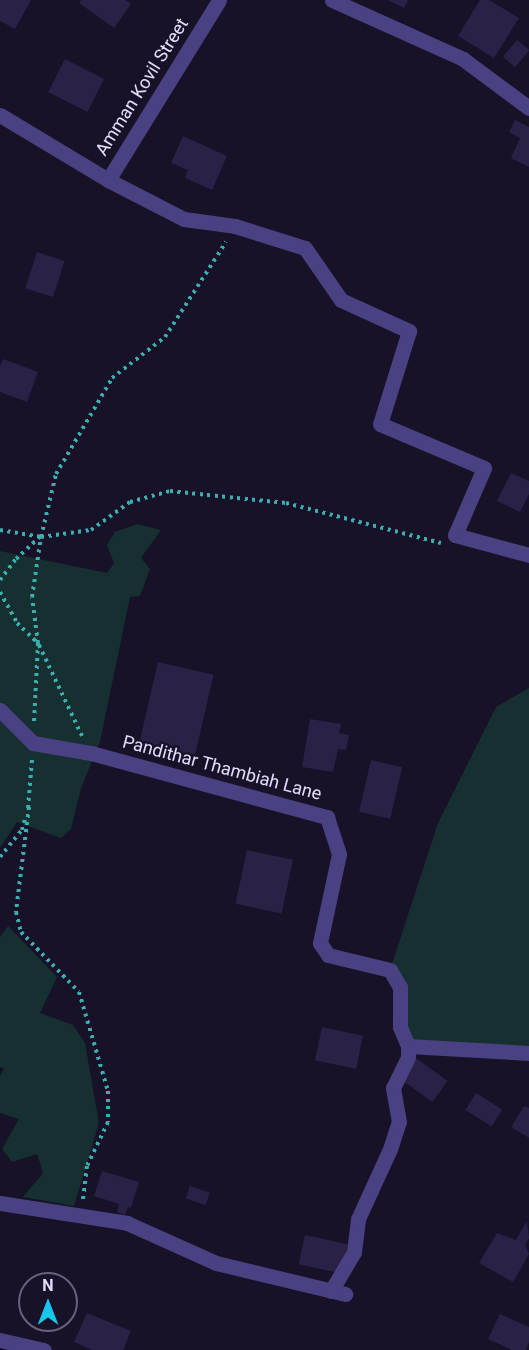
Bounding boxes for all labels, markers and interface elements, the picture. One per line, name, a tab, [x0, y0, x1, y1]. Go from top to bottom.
street label: Amman Kovil Street	[91, 14, 193, 160]
street label: Pandithar Thambiah Lane	[120, 731, 324, 805]
north arrow	[18, 1272, 78, 1332]
text: N	[42, 1276, 54, 1295]

